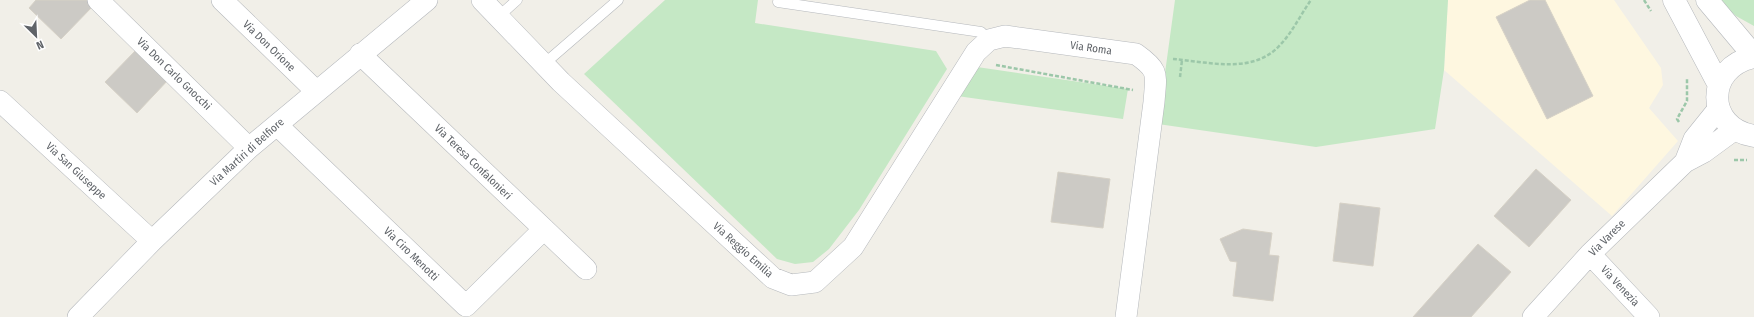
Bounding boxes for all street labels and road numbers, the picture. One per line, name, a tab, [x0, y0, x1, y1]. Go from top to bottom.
street label: Via Don Orione	[240, 18, 298, 74]
street label: Via Don Carlo Gnocchi	[134, 35, 214, 113]
street label: Via Roma	[1069, 39, 1113, 57]
street label: Via Martiri di Belfiore	[207, 115, 287, 189]
street label: Via Teresa Confalonieri	[432, 122, 515, 202]
street label: Via San Giuseppe	[43, 140, 109, 202]
street label: Via Varese	[1586, 217, 1628, 259]
street label: Via Reggio Emilia	[710, 220, 776, 280]
street label: Via Ciro Menotti	[381, 225, 441, 284]
street label: Via Venezia	[1598, 263, 1642, 309]

